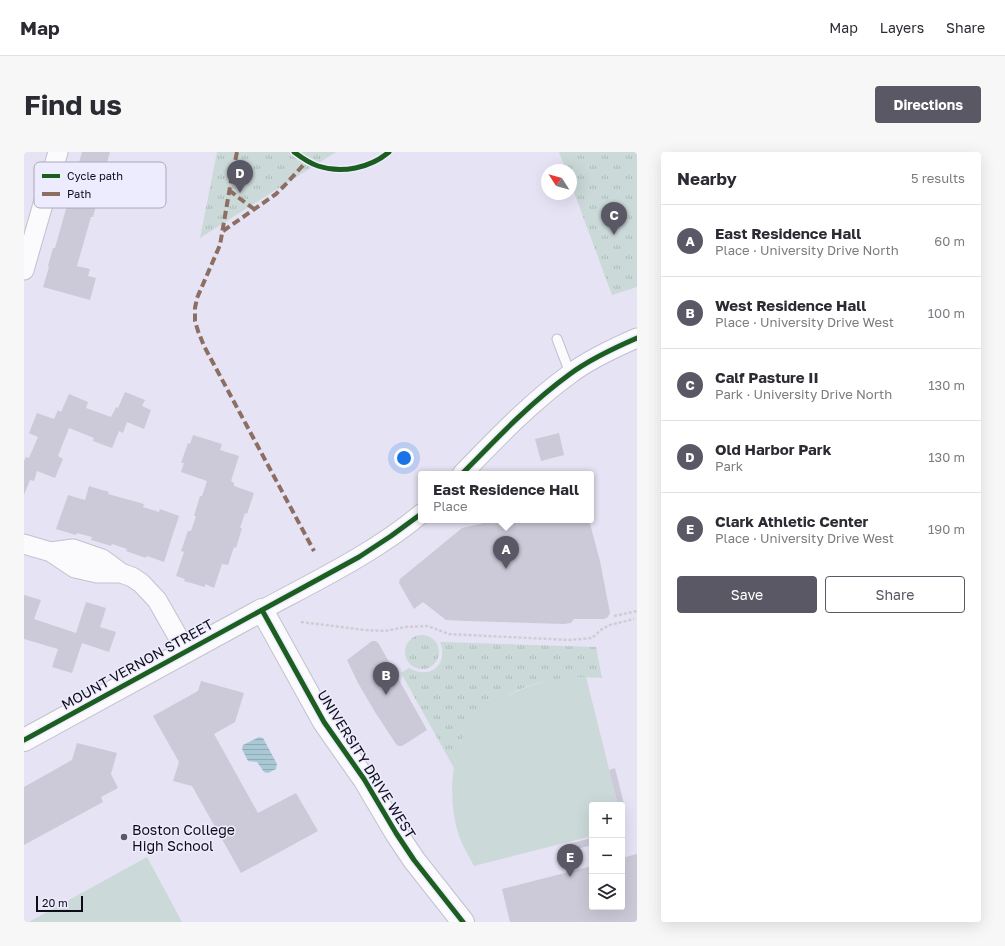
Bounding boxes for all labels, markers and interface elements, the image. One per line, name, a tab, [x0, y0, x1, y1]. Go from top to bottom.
text: Map	[20, 16, 60, 39]
text: Map	[829, 19, 858, 36]
text: Layers	[880, 19, 924, 36]
text: Share	[946, 19, 985, 36]
button: Directions	[875, 86, 981, 123]
text: Find us	[24, 88, 122, 121]
pin: D	[227, 160, 253, 193]
legend	[34, 162, 166, 208]
north arrow	[541, 164, 577, 200]
text: Nearby	[677, 168, 737, 189]
text: Cycle path	[67, 169, 123, 182]
text: 5 results	[911, 170, 965, 186]
text: Path	[67, 187, 91, 200]
pin: C	[601, 202, 627, 235]
text: East Residence Hall	[715, 224, 861, 242]
text: A	[685, 233, 695, 249]
text: 60 m	[934, 233, 965, 249]
text: Place · University Drive North	[715, 242, 899, 258]
text: West Residence Hall	[715, 296, 866, 314]
text: B	[685, 305, 695, 321]
text: 100 m	[928, 305, 965, 321]
text: Place · University Drive West	[715, 314, 894, 330]
text: Calf Pasture II	[715, 368, 819, 386]
text: C	[685, 377, 695, 393]
text: 130 m	[928, 377, 965, 393]
text: Park · University Drive North	[715, 386, 892, 402]
text: Old Harbor Park	[715, 440, 831, 458]
your location	[394, 448, 414, 468]
text: D	[685, 449, 695, 465]
text: 130 m	[928, 449, 965, 465]
text: Park	[715, 458, 743, 474]
popup	[418, 471, 594, 523]
text: East Residence Hall	[433, 480, 579, 498]
text: Place	[433, 498, 468, 514]
text: Clark Athletic Center	[715, 512, 868, 530]
text: E	[686, 521, 694, 537]
text: 190 m	[928, 521, 965, 537]
text: Place · University Drive West	[715, 530, 894, 546]
pin: A	[493, 536, 519, 569]
button: Save	[677, 576, 817, 613]
button: Share	[825, 576, 965, 613]
street label: MOUNT VERNON STREET	[58, 615, 216, 713]
pin: B	[373, 662, 399, 695]
street label: UNIVERSITY DRIVE WEST	[314, 686, 420, 842]
map controls	[589, 802, 625, 910]
button: +	[589, 802, 625, 838]
place label: Boston College High School	[132, 821, 235, 854]
marker: Boston College High School	[119, 832, 129, 842]
button: −	[589, 838, 625, 874]
pin: E	[557, 844, 583, 877]
button: layers	[589, 874, 625, 910]
scale bar	[36, 894, 83, 913]
text: 20 m	[42, 896, 68, 909]

